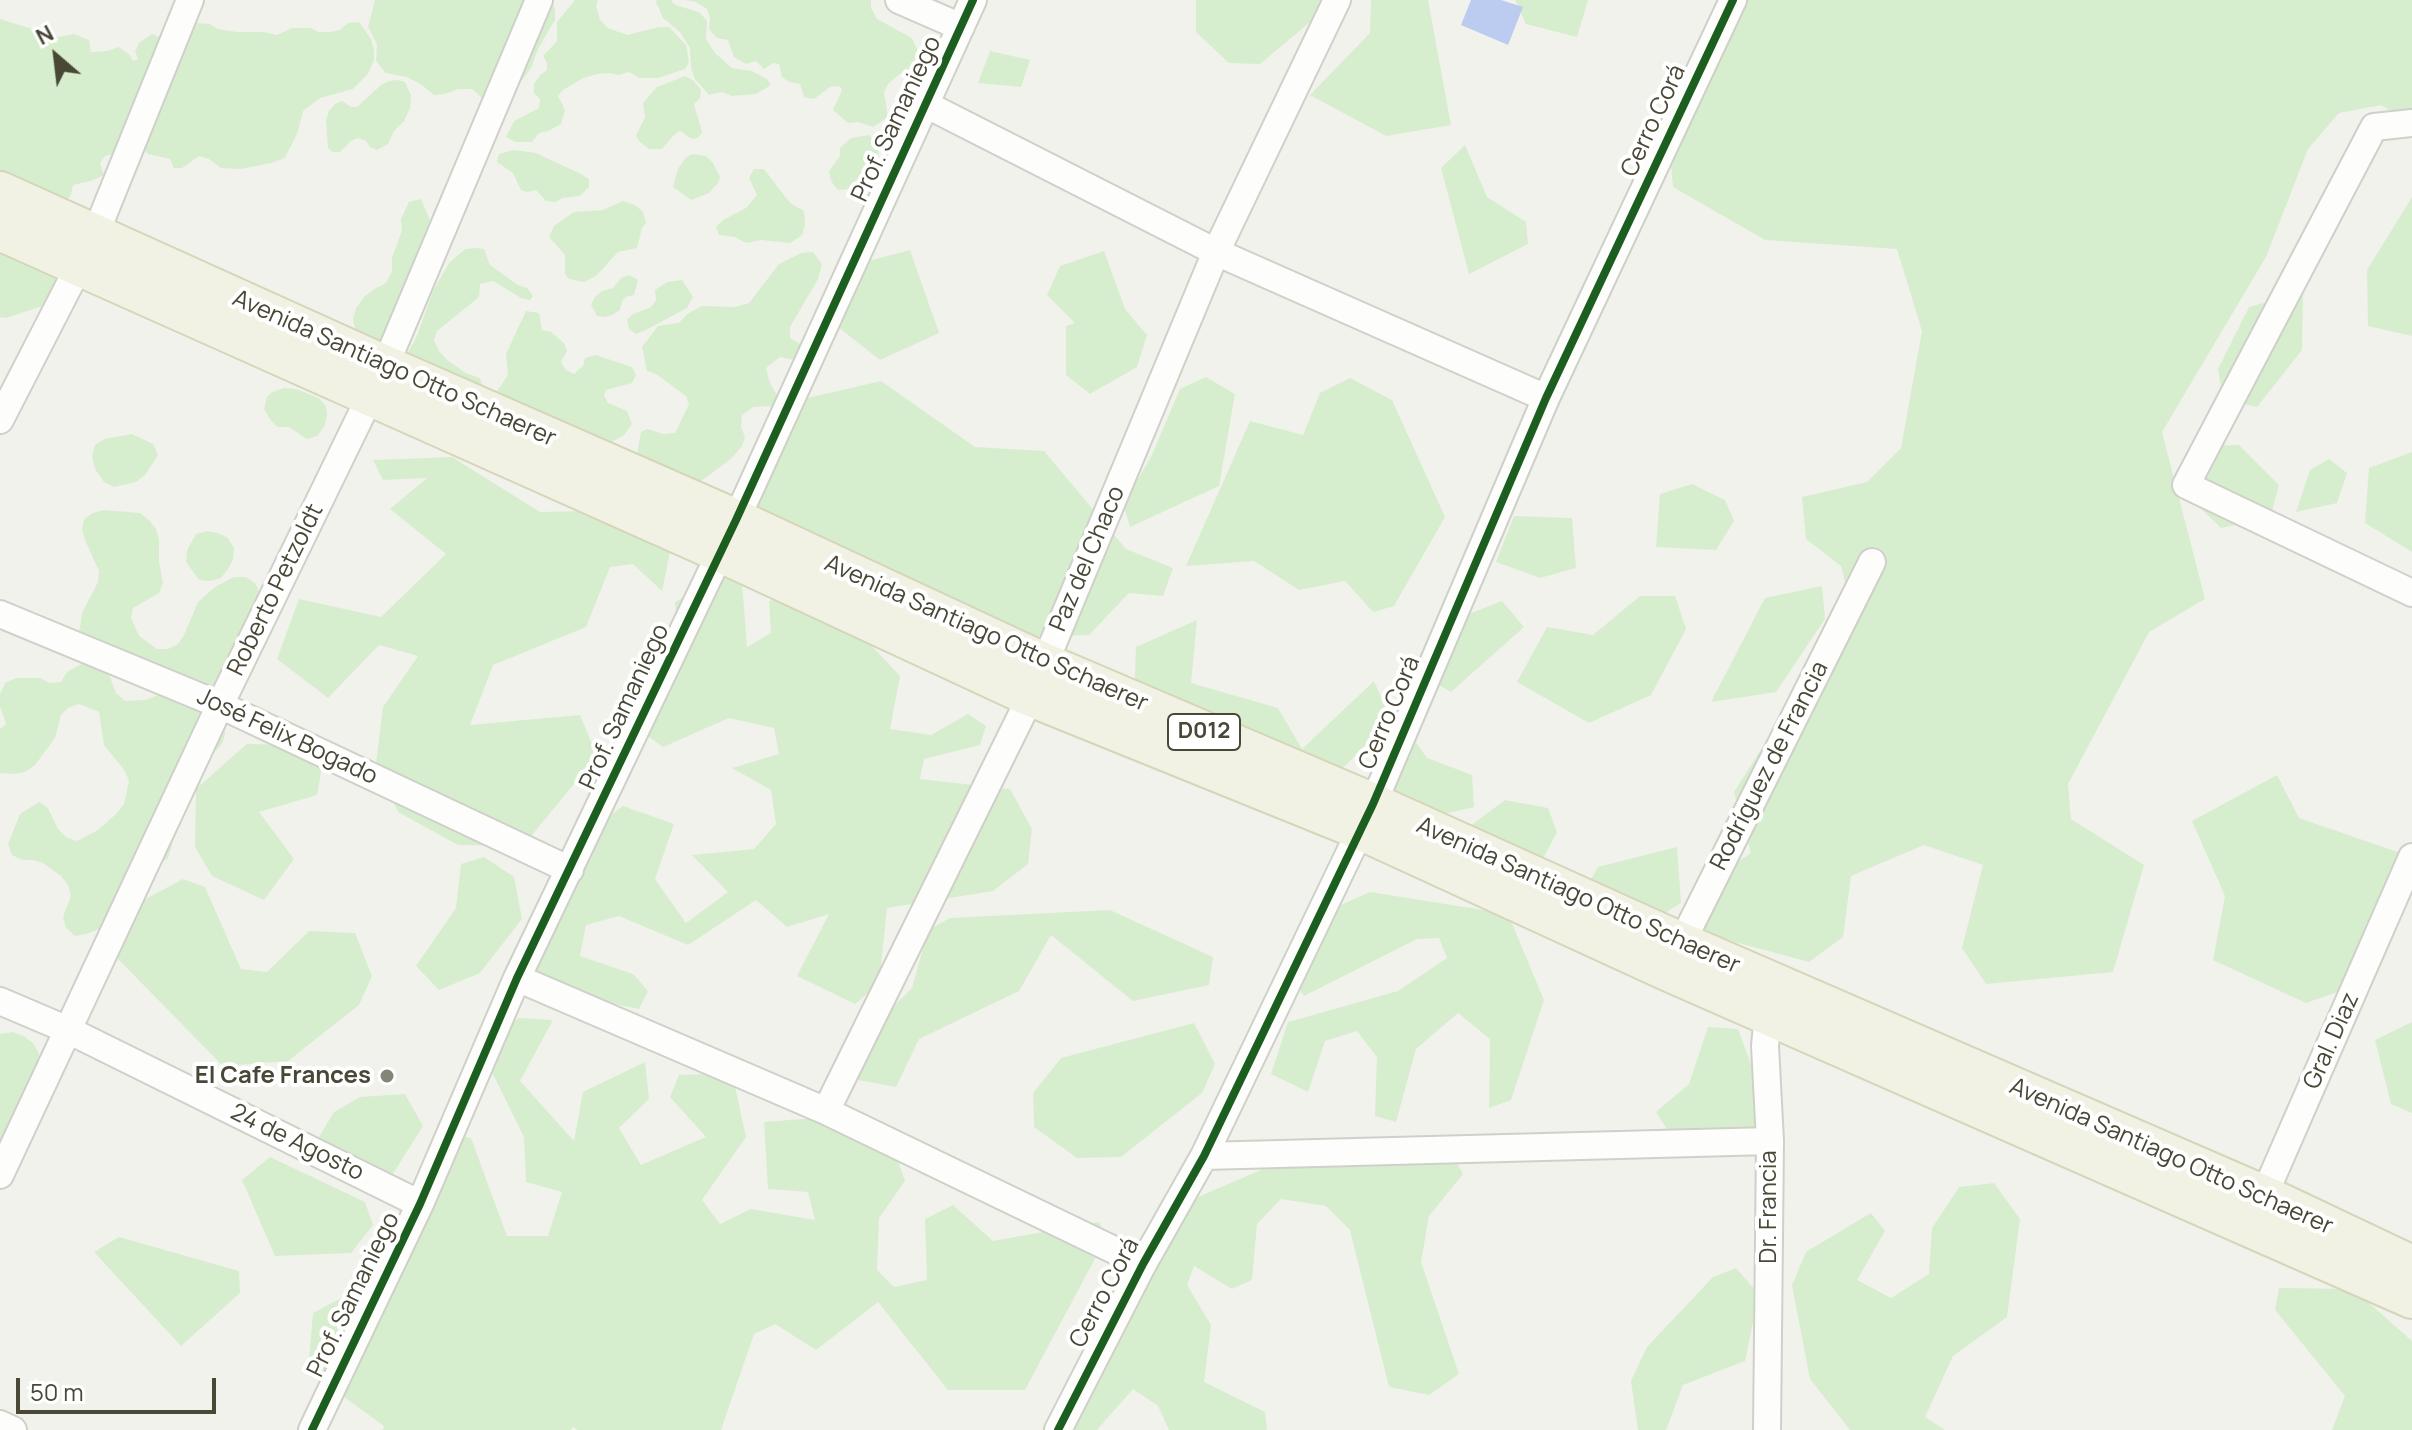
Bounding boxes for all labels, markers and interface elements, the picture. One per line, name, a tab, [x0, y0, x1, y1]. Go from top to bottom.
north arrow	[16, 16, 96, 96]
text: N	[31, 18, 59, 52]
street label: Prof. Samaniego	[846, 32, 948, 206]
street label: Cerro Corá	[1616, 60, 1692, 182]
street label: Avenida Santiago Otto Schaerer	[228, 284, 560, 454]
street label: Paz del Chaco	[1044, 482, 1132, 636]
street label: Roberto Petzoldt	[222, 499, 330, 681]
street label: Avenida Santiago Otto Schaerer	[820, 549, 1152, 719]
street label: Prof. Samaniego	[574, 620, 676, 794]
street label: Cerro Corá	[1353, 652, 1427, 774]
street label: Rodríguez de Francia	[1705, 657, 1835, 875]
street label: José Felix Bogado	[192, 683, 382, 791]
road number: D012	[1168, 714, 1240, 750]
street label: Avenida Santiago Otto Schaerer	[1412, 811, 1744, 981]
street label: Gral. Diaz	[2298, 988, 2366, 1094]
place label: El Cafe Frances	[195, 1062, 371, 1090]
marker: El Cafe Frances	[378, 1067, 396, 1085]
street label: Avenida Santiago Otto Schaerer	[2005, 1072, 2337, 1242]
street label: 24 de Agosto	[226, 1098, 368, 1188]
street label: Dr. Francia	[1755, 1150, 1783, 1264]
street label: Prof. Samaniego	[302, 1208, 406, 1382]
street label: Cerro Corá	[1064, 1233, 1146, 1353]
scale bar	[20, 1362, 220, 1412]
text: 50 m	[30, 1375, 84, 1408]

